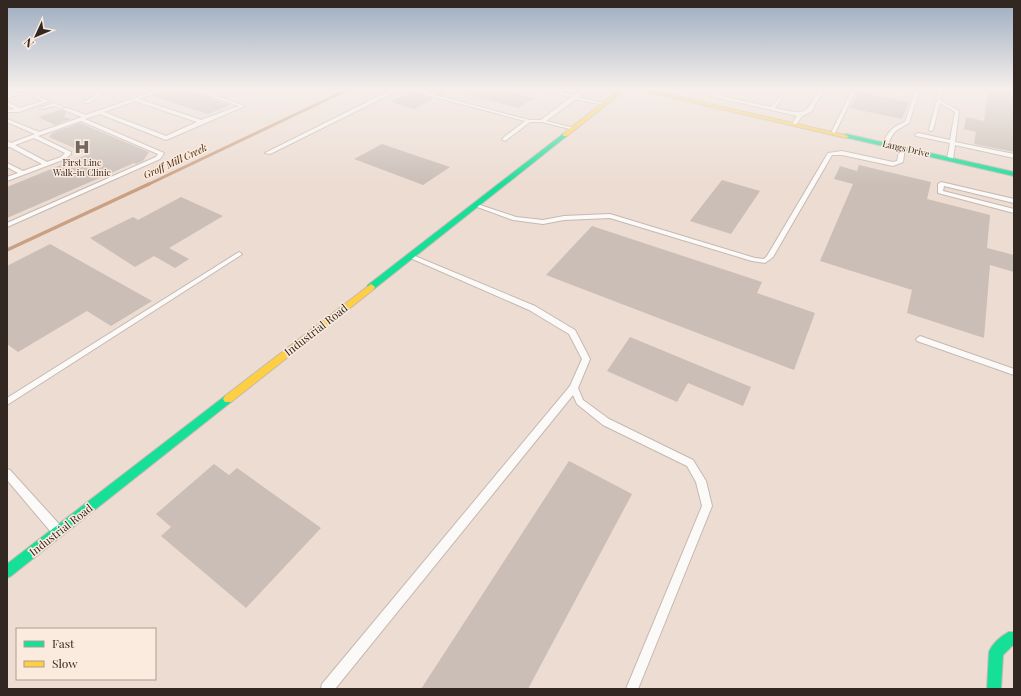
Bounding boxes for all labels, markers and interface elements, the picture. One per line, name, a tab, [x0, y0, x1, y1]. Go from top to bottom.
north arrow	[16, 16, 56, 56]
text: N	[20, 35, 37, 51]
street label: Langs Drive	[881, 137, 931, 159]
hospital icon: First Line Walk-in Clinic	[73, 138, 91, 156]
water label: Groff Mill Creek	[141, 140, 209, 182]
place label: First Line Walk-in Clinic	[52, 156, 112, 178]
street label: Industrial Road	[281, 300, 351, 359]
street label: Industrial Road	[26, 500, 96, 559]
legend	[16, 628, 156, 680]
text: Fast	[52, 635, 75, 651]
text: Slow	[52, 655, 78, 671]

